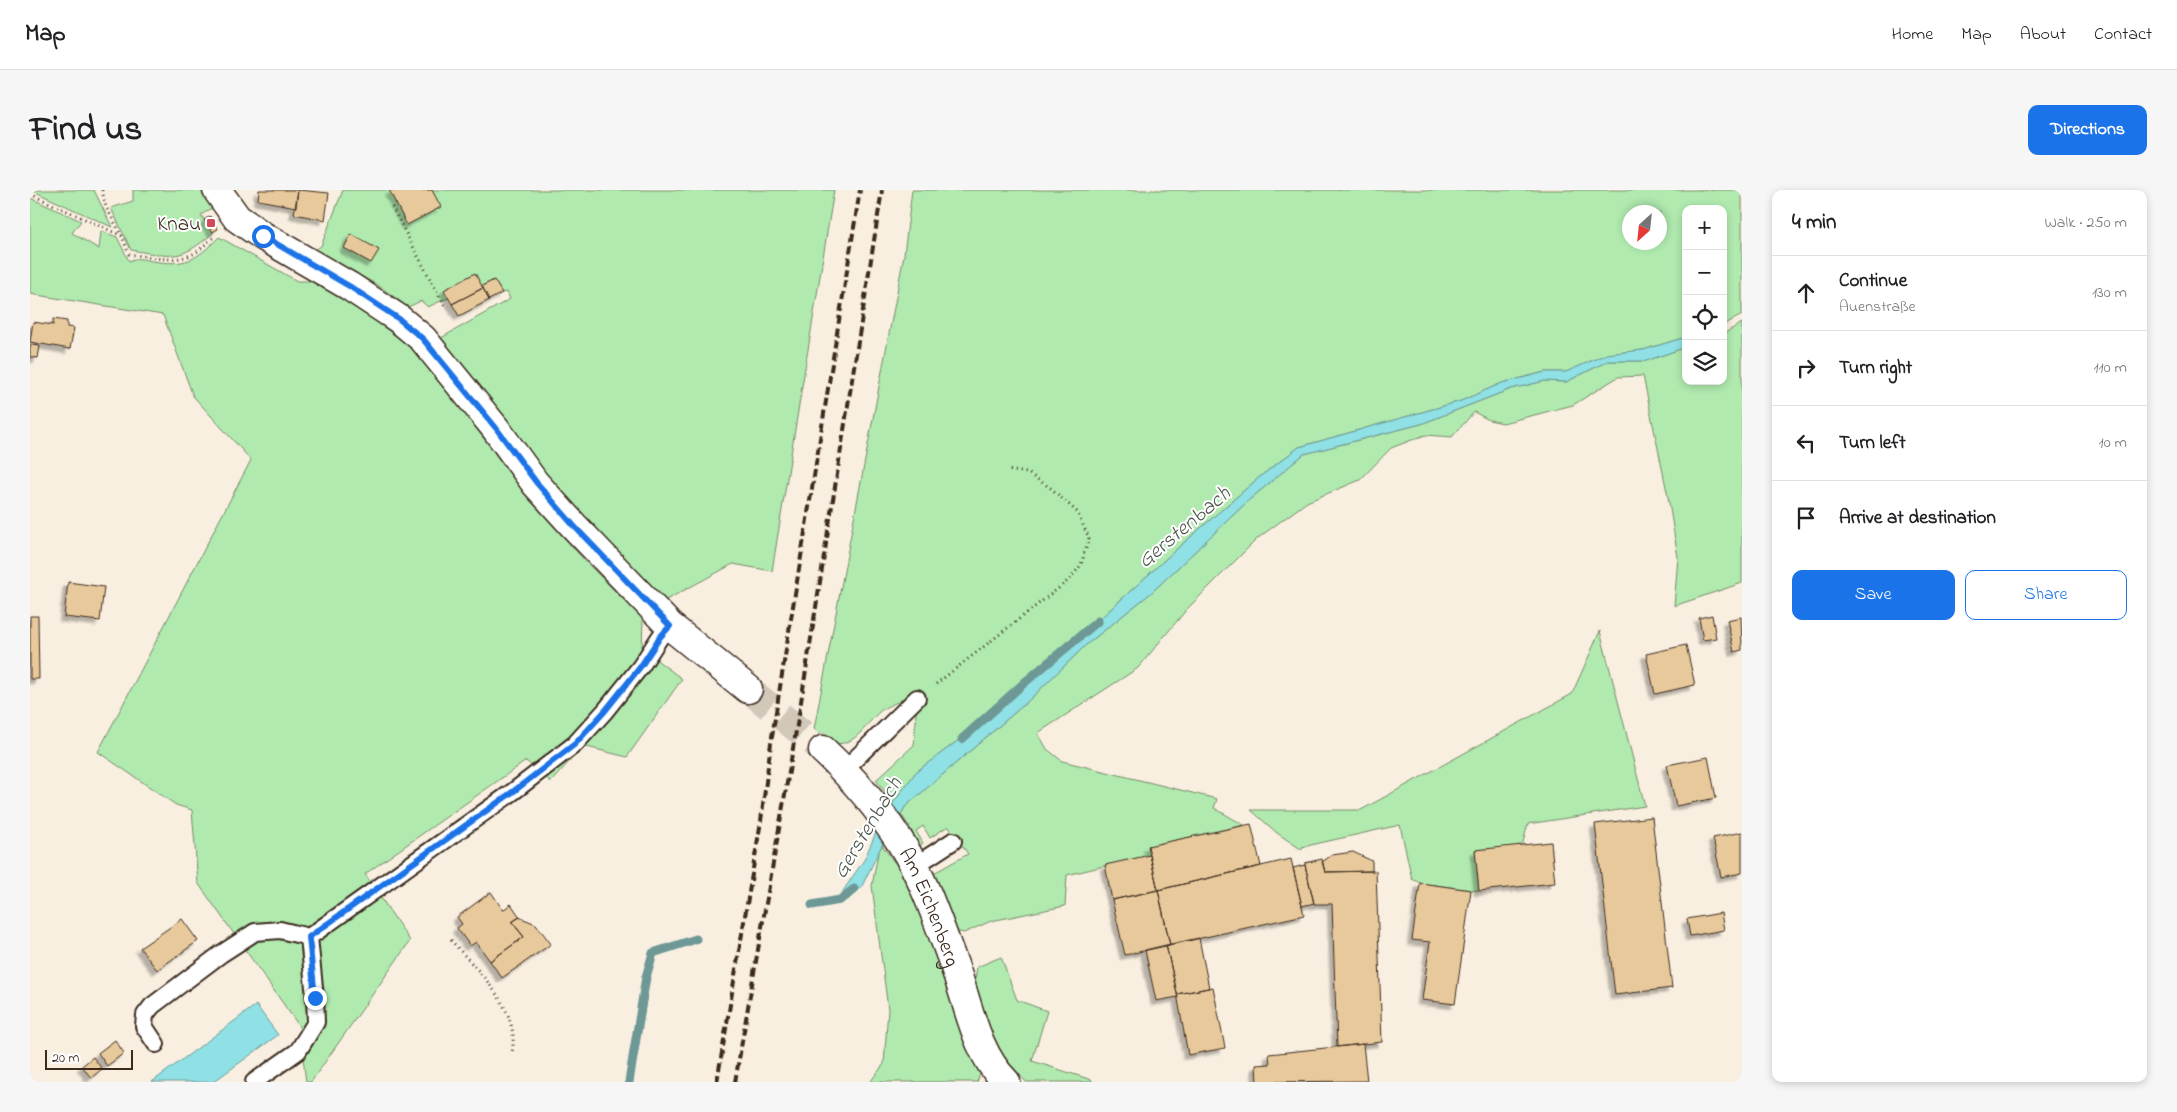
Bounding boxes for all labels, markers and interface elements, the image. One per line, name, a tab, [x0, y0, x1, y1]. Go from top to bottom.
text: Map	[25, 17, 66, 52]
text: Home	[1892, 22, 1933, 48]
text: Map	[1961, 22, 1992, 48]
text: About	[2020, 22, 2066, 48]
text: Contact	[2094, 22, 2152, 48]
text: Find us	[30, 105, 142, 156]
button: Directions	[2028, 105, 2147, 155]
north arrow	[1622, 205, 1667, 250]
map controls	[1682, 205, 1727, 385]
button: +	[1682, 205, 1727, 250]
text: 4 min	[1792, 208, 1836, 238]
place label: Knau	[157, 210, 201, 240]
text: Walk · 250 m	[2044, 211, 2127, 235]
marker: Knau	[205, 217, 217, 229]
route start	[252, 225, 275, 248]
button: −	[1682, 250, 1727, 295]
text: Continue	[1839, 268, 1907, 295]
icon: ahead	[1792, 279, 1820, 307]
text: 130 m	[2092, 281, 2127, 305]
button: locate	[1682, 295, 1727, 340]
text: Auenstraße	[1839, 295, 1916, 319]
button: layers	[1682, 340, 1727, 385]
icon: right	[1792, 354, 1820, 382]
text: Turn right	[1839, 355, 1912, 382]
text: 110 m	[2093, 356, 2127, 380]
icon: left	[1792, 429, 1820, 457]
text: Turn left	[1839, 430, 1906, 457]
text: 10 m	[2099, 431, 2127, 455]
water label: Gerstenbach	[1131, 479, 1239, 577]
icon: arrive	[1792, 504, 1820, 532]
text: Arrive at destination	[1839, 505, 1996, 532]
button: Save	[1792, 570, 1955, 620]
button: Share	[1965, 570, 2127, 620]
water label: Gerstenbach	[826, 771, 912, 885]
street label: Am Eichenberg	[890, 843, 966, 972]
route end	[304, 987, 327, 1010]
scale bar	[45, 1047, 132, 1070]
text: 20 m	[52, 1048, 79, 1069]

